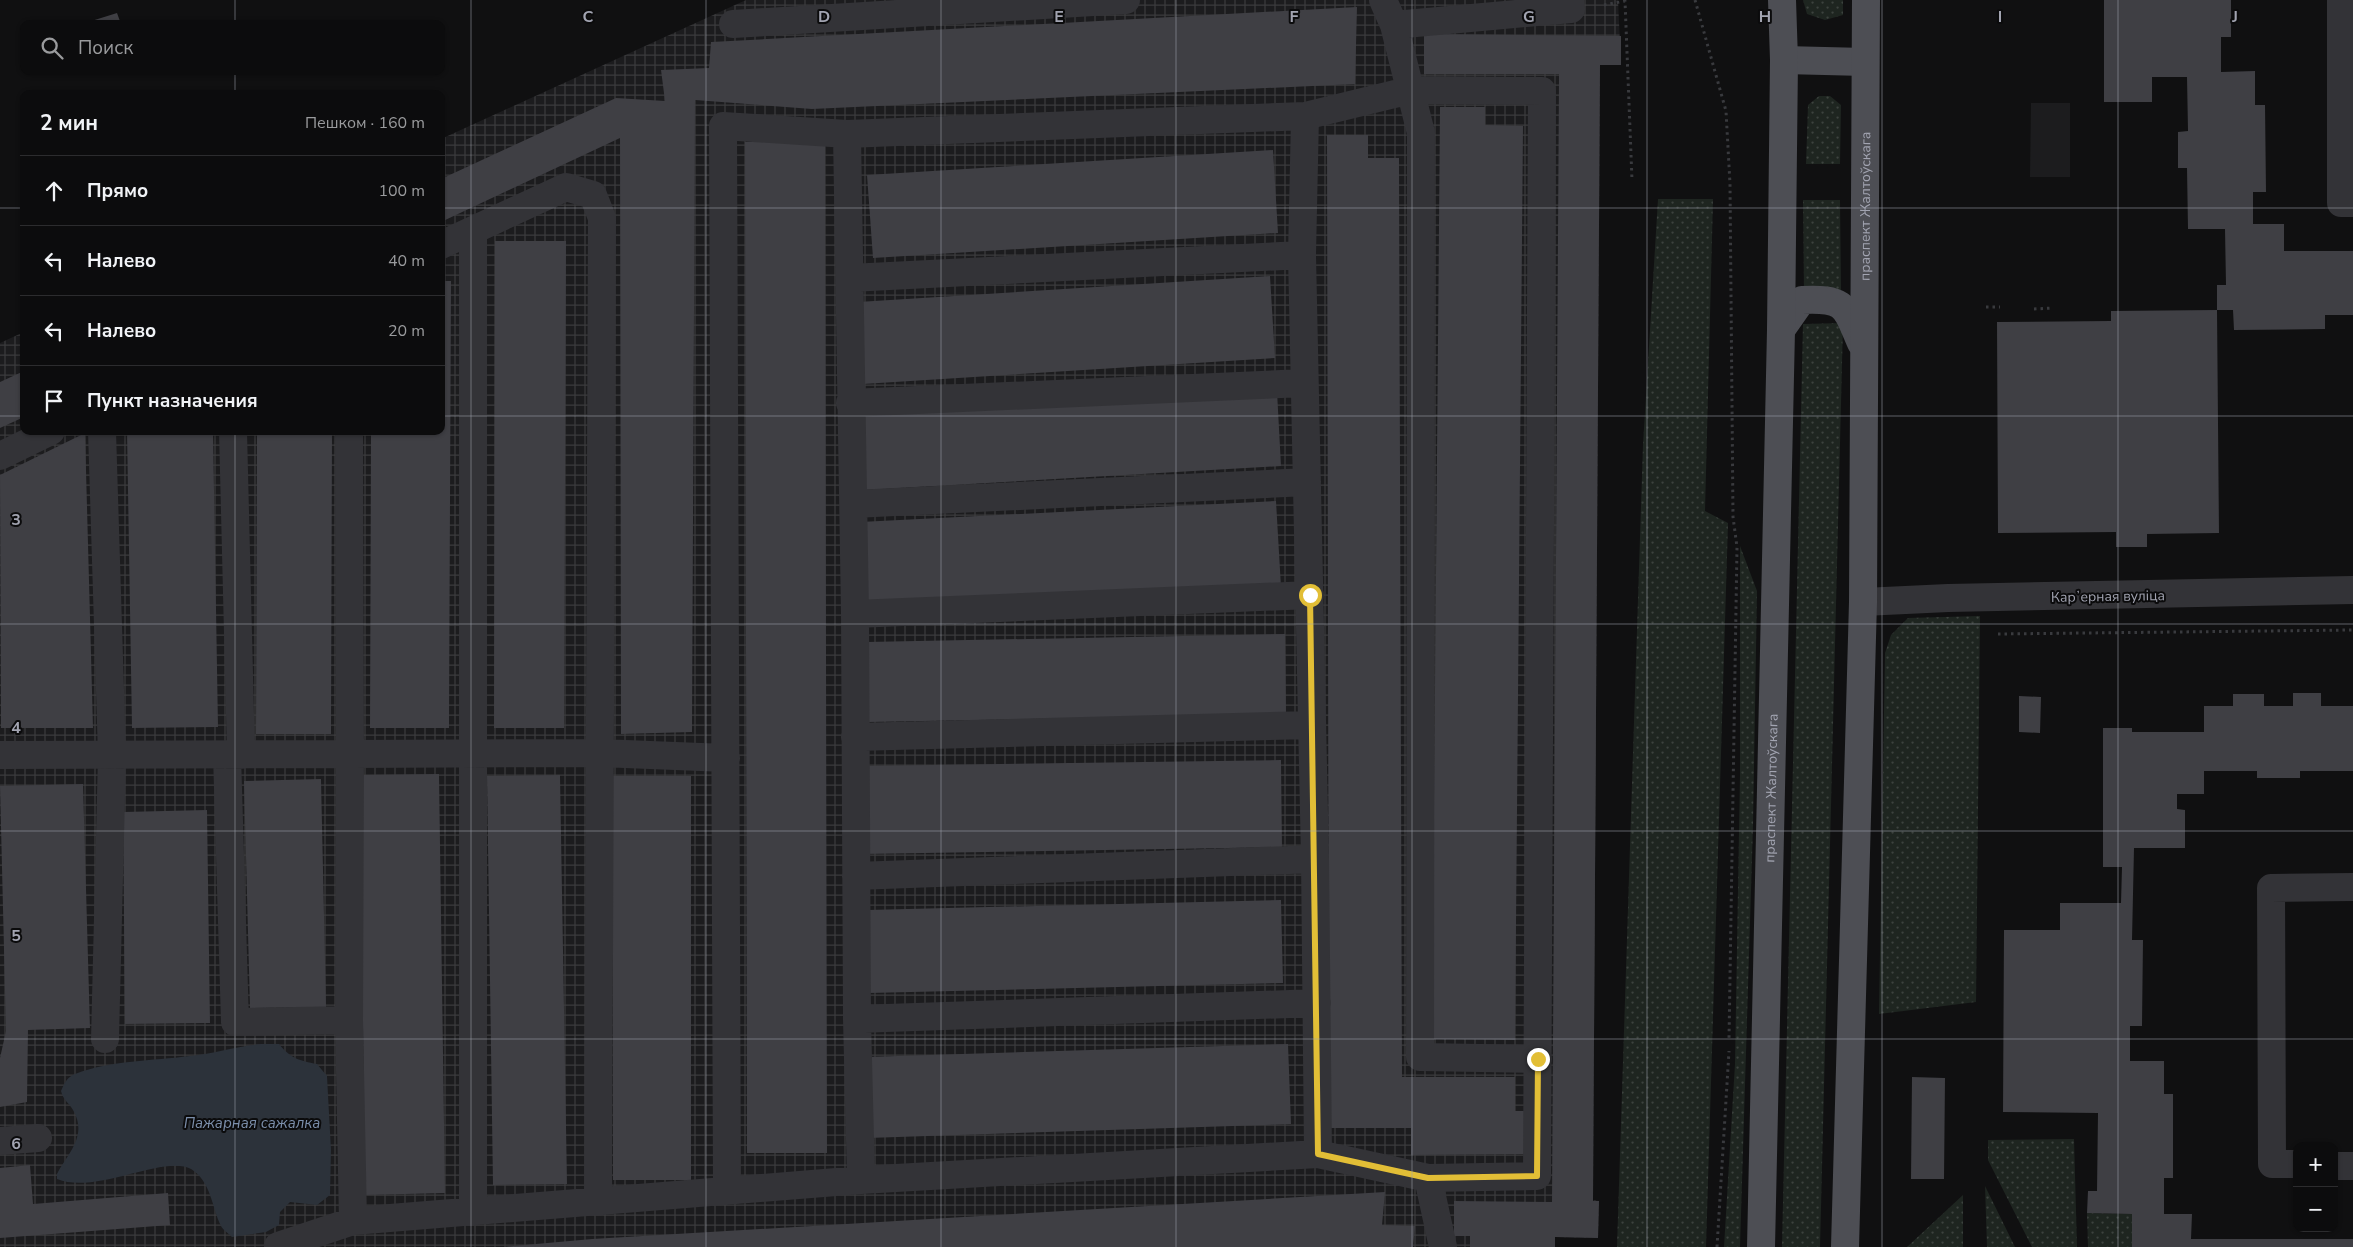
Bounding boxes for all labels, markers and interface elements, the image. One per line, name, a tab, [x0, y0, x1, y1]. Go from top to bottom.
text: C	[583, 6, 594, 28]
text: D	[818, 6, 830, 28]
text: E	[1054, 6, 1064, 28]
text: F	[1290, 6, 1299, 28]
text: G	[1523, 6, 1535, 28]
text: H	[1759, 6, 1771, 28]
text: I	[1998, 6, 2002, 28]
text: J	[2231, 6, 2238, 28]
search box	[20, 20, 445, 75]
icon: search	[38, 34, 66, 62]
text: Поиск	[78, 35, 133, 61]
text: 2 мин	[40, 109, 98, 137]
text: Пешком · 160 m	[305, 112, 425, 134]
street label: праспект Жалтоўскага	[1856, 132, 1875, 281]
icon: ahead	[40, 177, 68, 205]
text: Прямо	[87, 178, 148, 204]
text: 100 m	[378, 180, 425, 202]
icon: left	[40, 247, 68, 275]
text: Налево	[87, 248, 156, 274]
text: 40 m	[388, 250, 425, 272]
icon: left	[40, 317, 68, 345]
text: Налево	[87, 318, 156, 344]
text: 20 m	[388, 320, 425, 342]
icon: arrive	[40, 387, 68, 415]
text: Пункт назначения	[87, 388, 258, 414]
text: 3	[11, 509, 21, 531]
route start	[1299, 584, 1322, 607]
street label: Карʼерная вуліца	[2051, 586, 2165, 607]
street label: праспект Жалтоўскага	[1760, 713, 1783, 863]
text: 4	[11, 717, 21, 739]
text: 5	[11, 925, 21, 947]
route end	[1527, 1048, 1550, 1071]
water label: Пажарная сажалка	[184, 1113, 320, 1133]
text: 6	[11, 1133, 21, 1155]
map controls	[2293, 1142, 2338, 1232]
button: +	[2293, 1142, 2338, 1187]
button: −	[2293, 1187, 2338, 1232]

